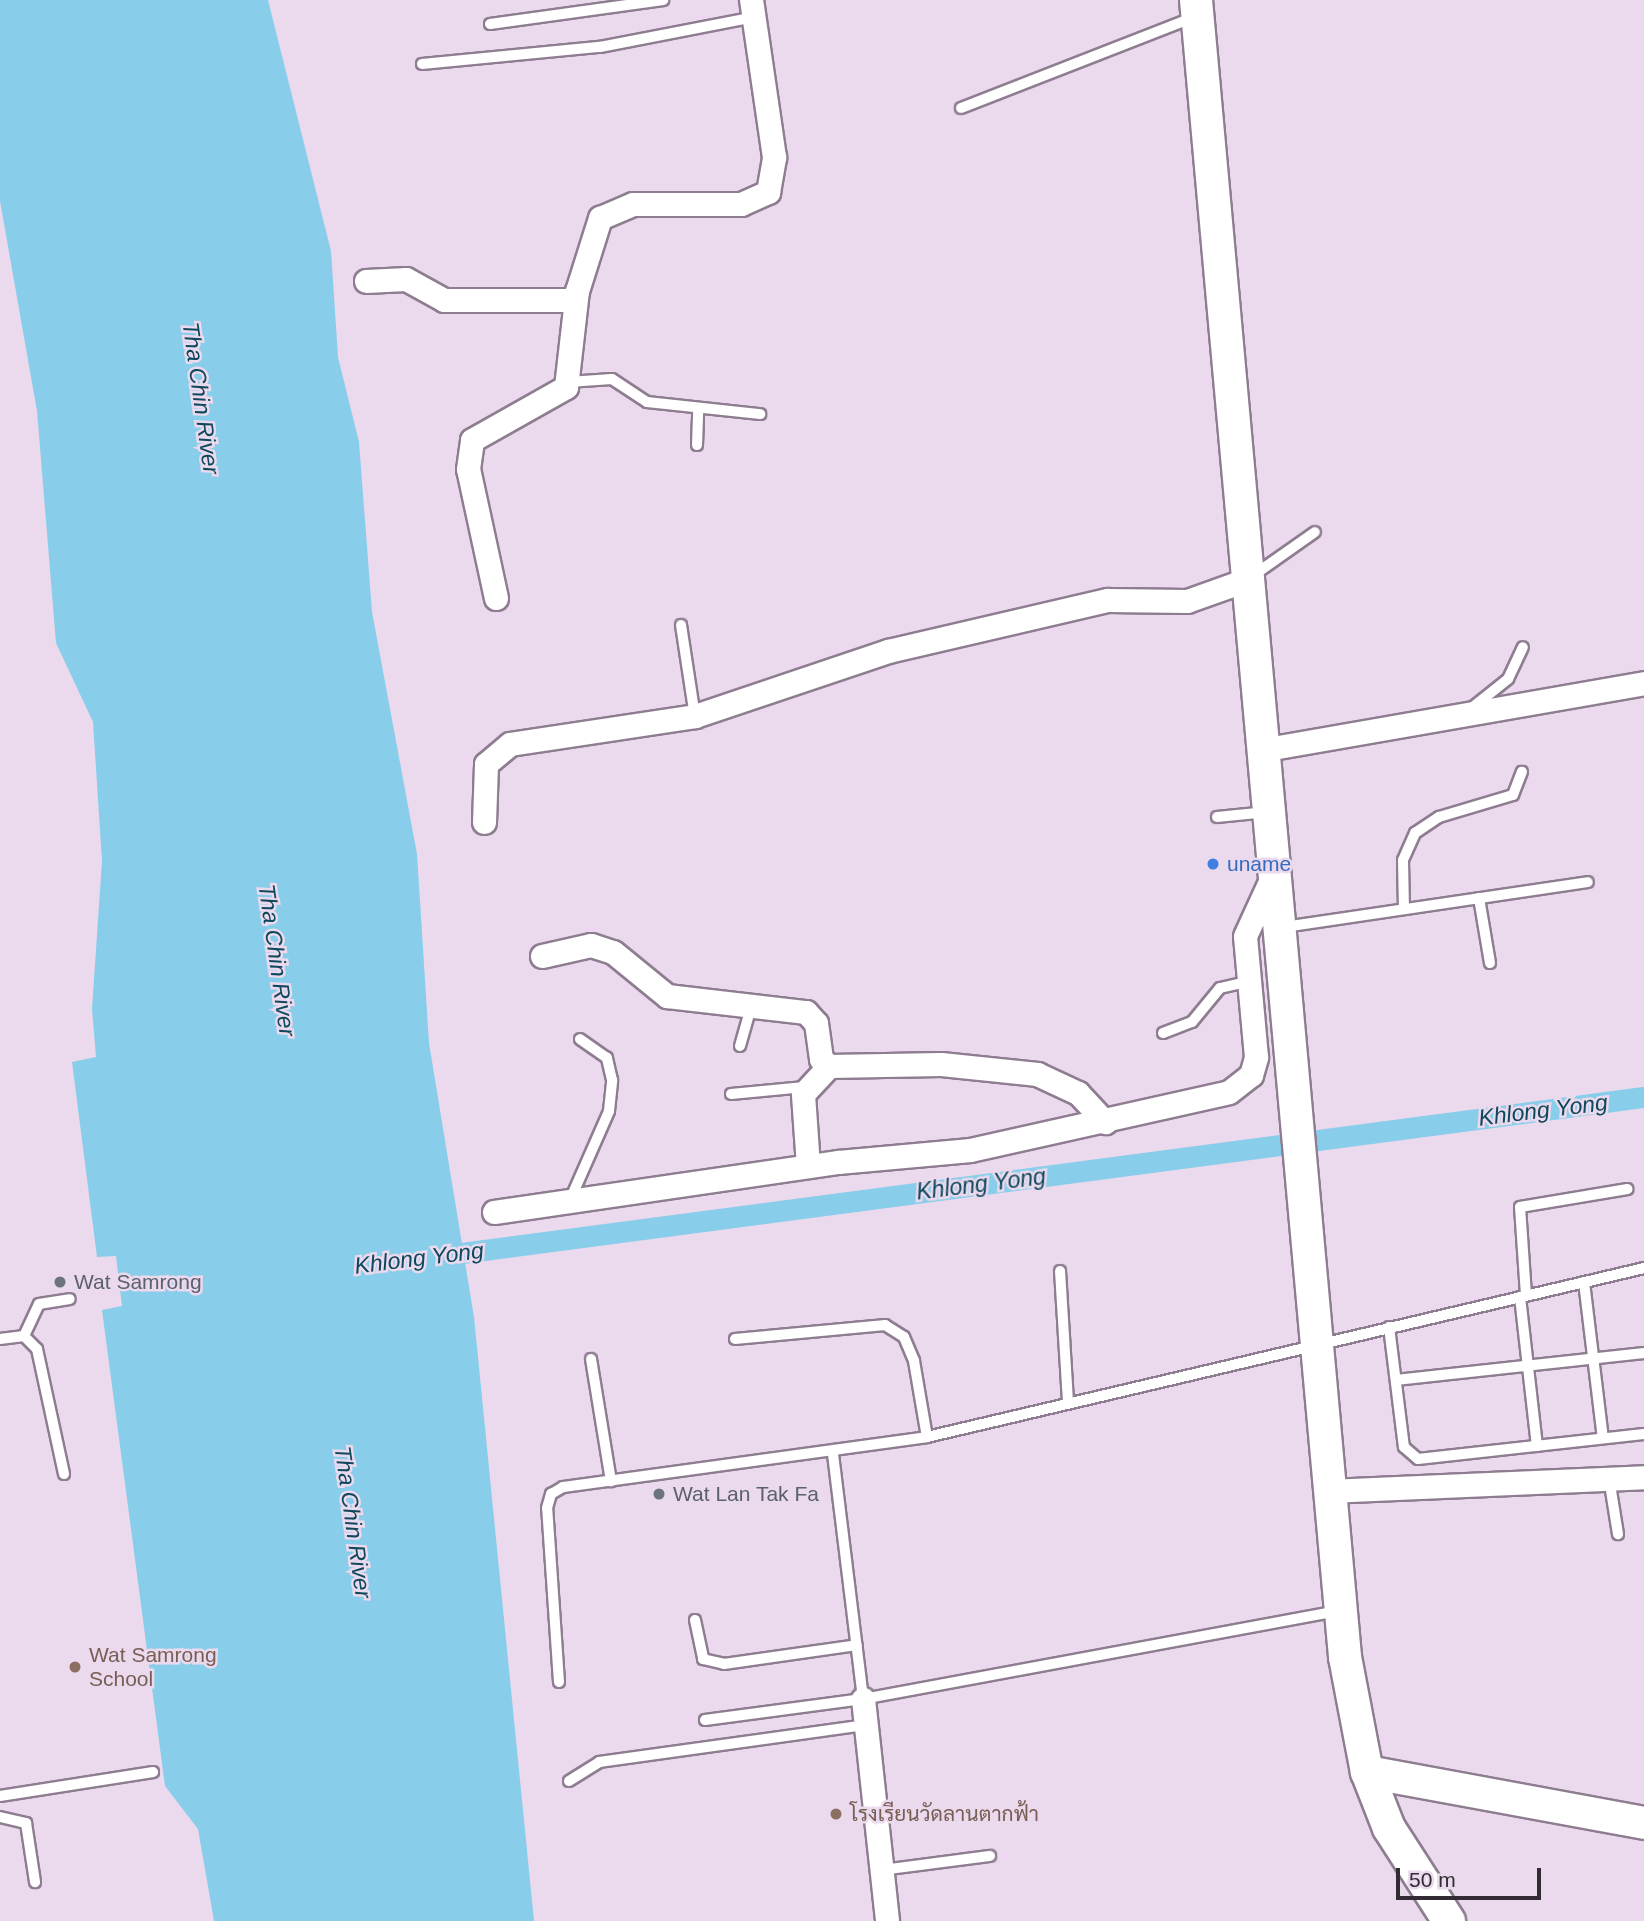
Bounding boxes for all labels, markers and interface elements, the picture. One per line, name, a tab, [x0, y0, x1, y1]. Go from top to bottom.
water label: Tha Chin River	[177, 320, 225, 476]
place label: uname	[1227, 851, 1291, 877]
marker: uname	[1205, 856, 1221, 872]
water label: Tha Chin River	[253, 882, 301, 1038]
water label: Khlong Yong	[1477, 1088, 1609, 1132]
water label: Khlong Yong	[915, 1162, 1047, 1206]
water label: Khlong Yong	[353, 1236, 485, 1280]
place label: Wat Samrong	[74, 1269, 202, 1295]
marker: Wat Samrong	[52, 1274, 68, 1290]
water label: Tha Chin River	[329, 1444, 377, 1600]
place label: Wat Lan Tak Fa	[673, 1481, 819, 1507]
marker: Wat Lan Tak Fa	[651, 1486, 667, 1502]
place label: Wat Samrong School	[89, 1642, 217, 1692]
marker: Wat Samrong School	[67, 1659, 83, 1675]
place label: โรงเรียนวัดลานตากฟ้า	[850, 1801, 1039, 1827]
marker: โรงเรียนวัดลานตากฟ้า	[828, 1806, 844, 1822]
scale bar	[1399, 1854, 1544, 1898]
text: 50 m	[1409, 1868, 1456, 1891]

